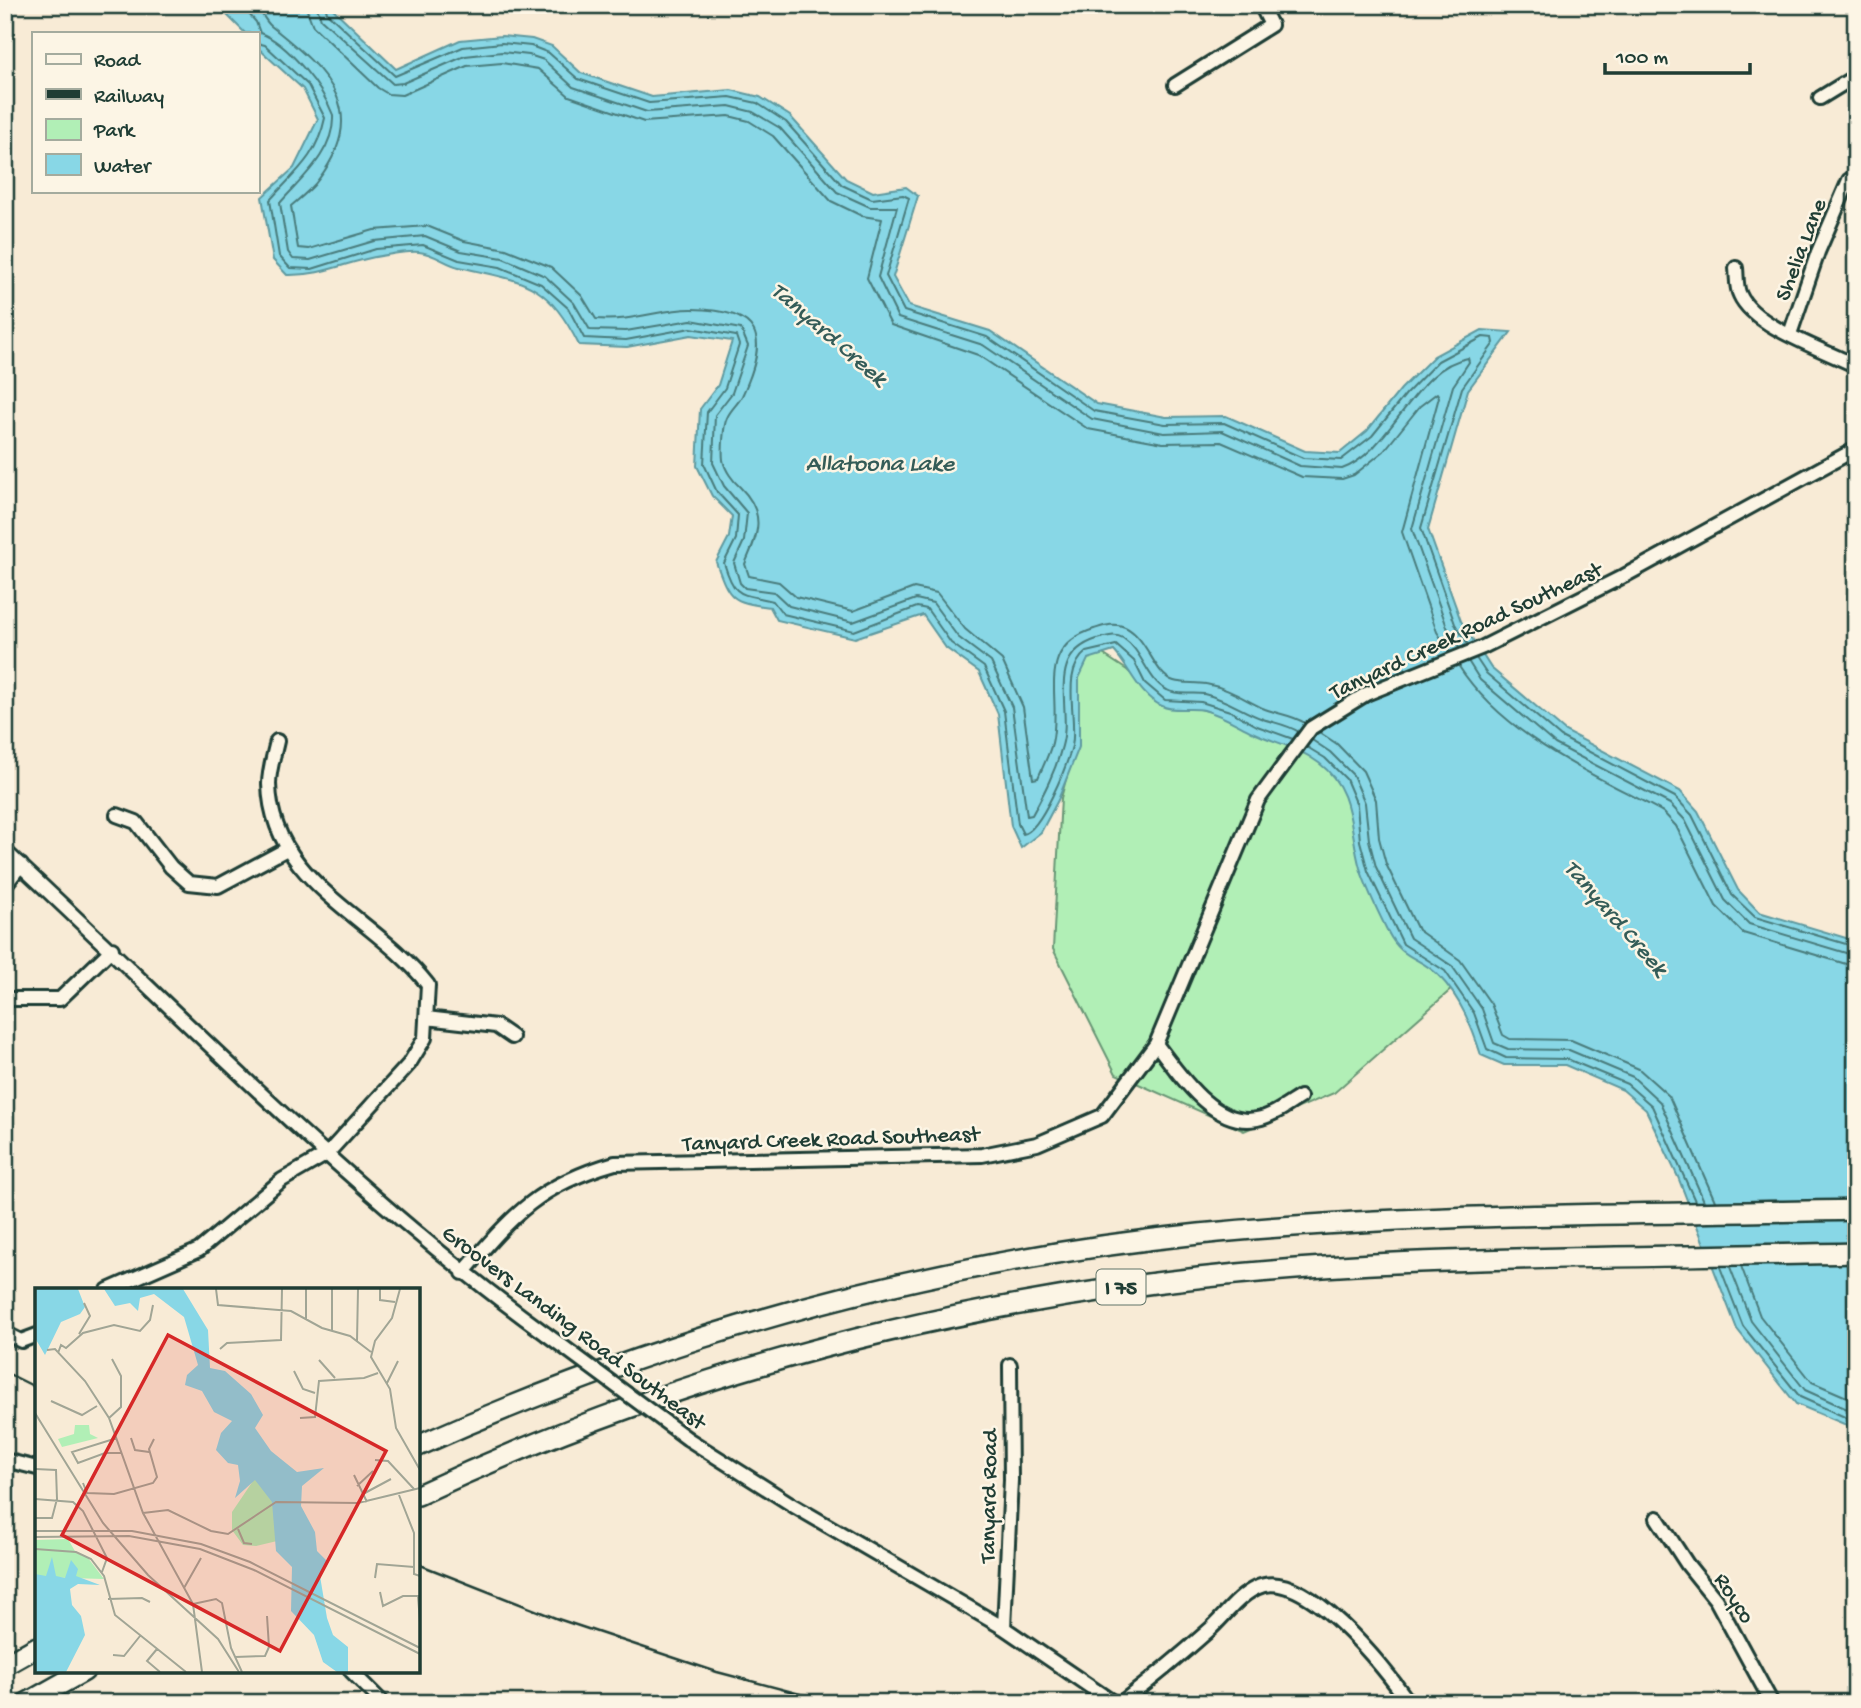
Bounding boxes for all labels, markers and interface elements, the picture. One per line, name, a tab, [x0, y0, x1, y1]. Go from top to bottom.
legend	[32, 32, 259, 192]
scale bar	[1605, 32, 1751, 76]
text: 100 m	[1615, 47, 1668, 72]
text: Road	[94, 50, 142, 75]
text: Railway	[94, 86, 164, 111]
text: Park	[93, 120, 137, 145]
text: Water	[94, 156, 152, 181]
street label: Shelia Lane	[1770, 194, 1834, 305]
water label: Tanyard Creek	[764, 277, 893, 395]
water label: Allatoona Lake	[806, 451, 956, 480]
street label: Tanyard Creek Road Southeast	[1324, 556, 1608, 708]
water label: Tanyard Creek	[1556, 855, 1674, 985]
street label: Tanyard Creek Road Southeast	[680, 1122, 982, 1159]
street label: Groovers Landing Road Southeast	[435, 1221, 712, 1438]
road number: I 75	[1096, 1270, 1146, 1304]
inset map	[35, 1288, 420, 1673]
street label: Tanyard Road	[976, 1427, 1005, 1565]
street label: Royco	[1707, 1568, 1759, 1629]

